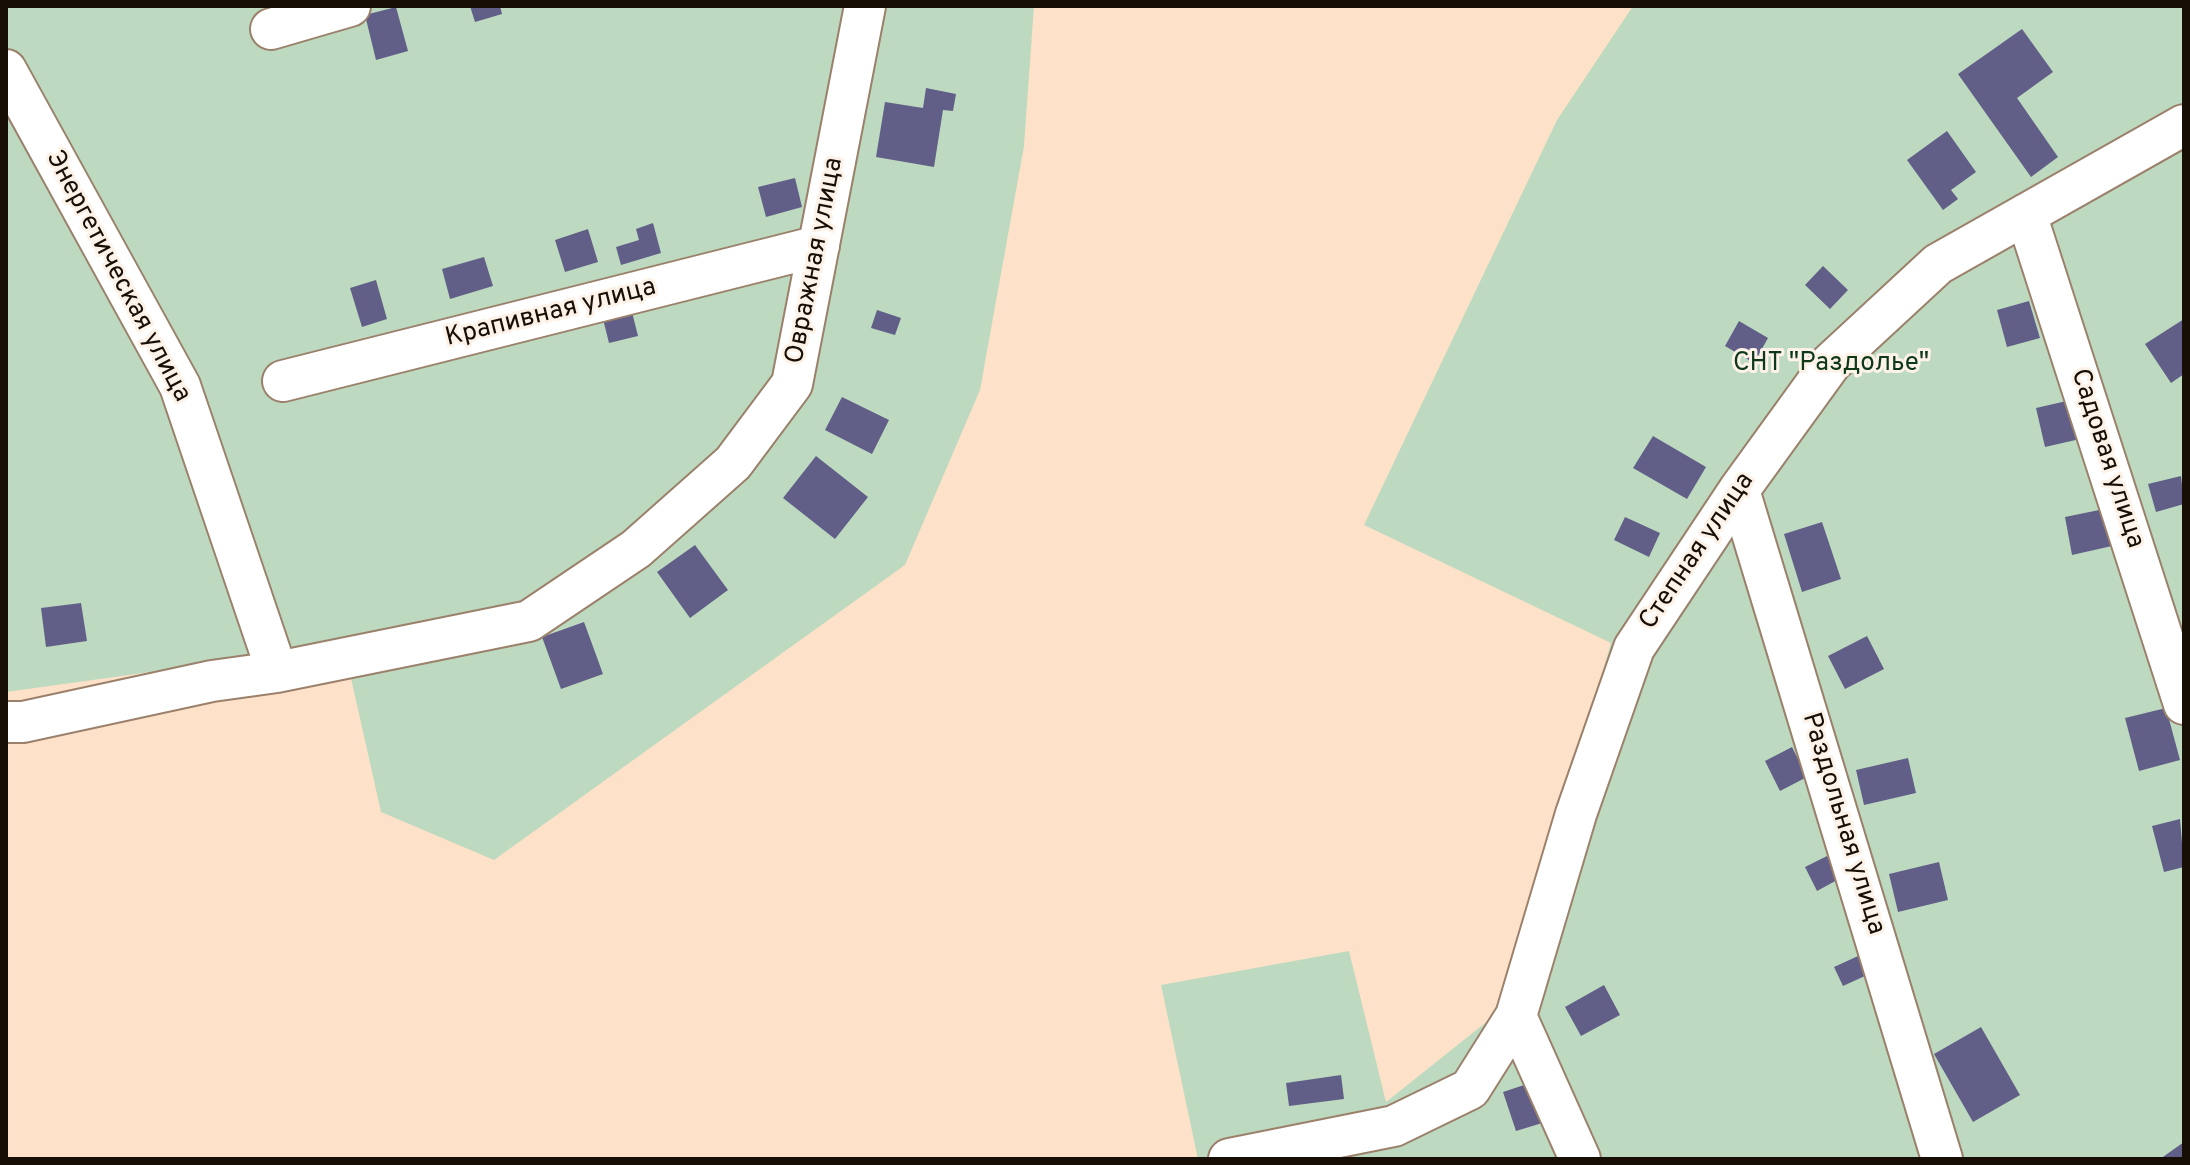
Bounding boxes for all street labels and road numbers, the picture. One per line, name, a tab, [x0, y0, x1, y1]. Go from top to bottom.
street label: Энергетическая улица	[37, 146, 197, 408]
street label: Овражная улица	[781, 155, 851, 367]
street label: Крапивная улица	[442, 273, 660, 355]
street label: Садовая улица	[2062, 365, 2150, 553]
street label: Степная улица	[1634, 468, 1762, 636]
street label: Раздольная улица	[1793, 709, 1891, 939]

